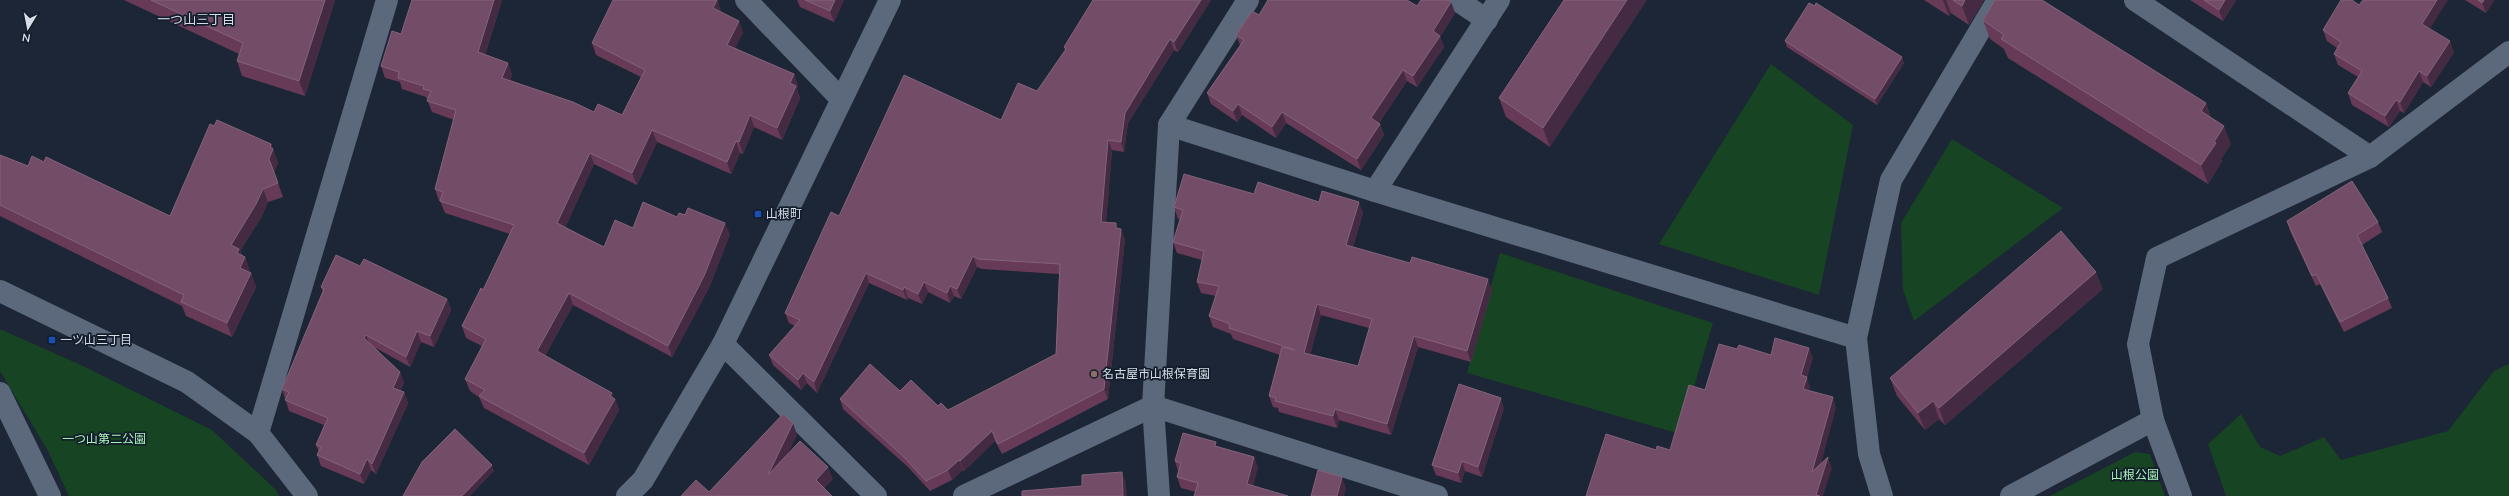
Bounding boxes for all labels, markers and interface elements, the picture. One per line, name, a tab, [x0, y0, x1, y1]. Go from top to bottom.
north arrow	[8, 8, 48, 48]
district label: 一つ山三丁目	[157, 11, 235, 27]
text: N	[21, 30, 32, 45]
place label: 山根町	[766, 206, 802, 221]
marker: 山根町	[753, 209, 763, 219]
place label: 一ツ山三丁目	[60, 332, 132, 347]
marker: 一ツ山三丁目	[47, 335, 57, 345]
place label: 名古屋市山根保育園	[1102, 366, 1210, 381]
marker: 名古屋市山根保育園	[1089, 369, 1099, 379]
park label: 一つ山第二公園	[62, 431, 146, 446]
park label: 山根公園	[2111, 467, 2159, 482]

